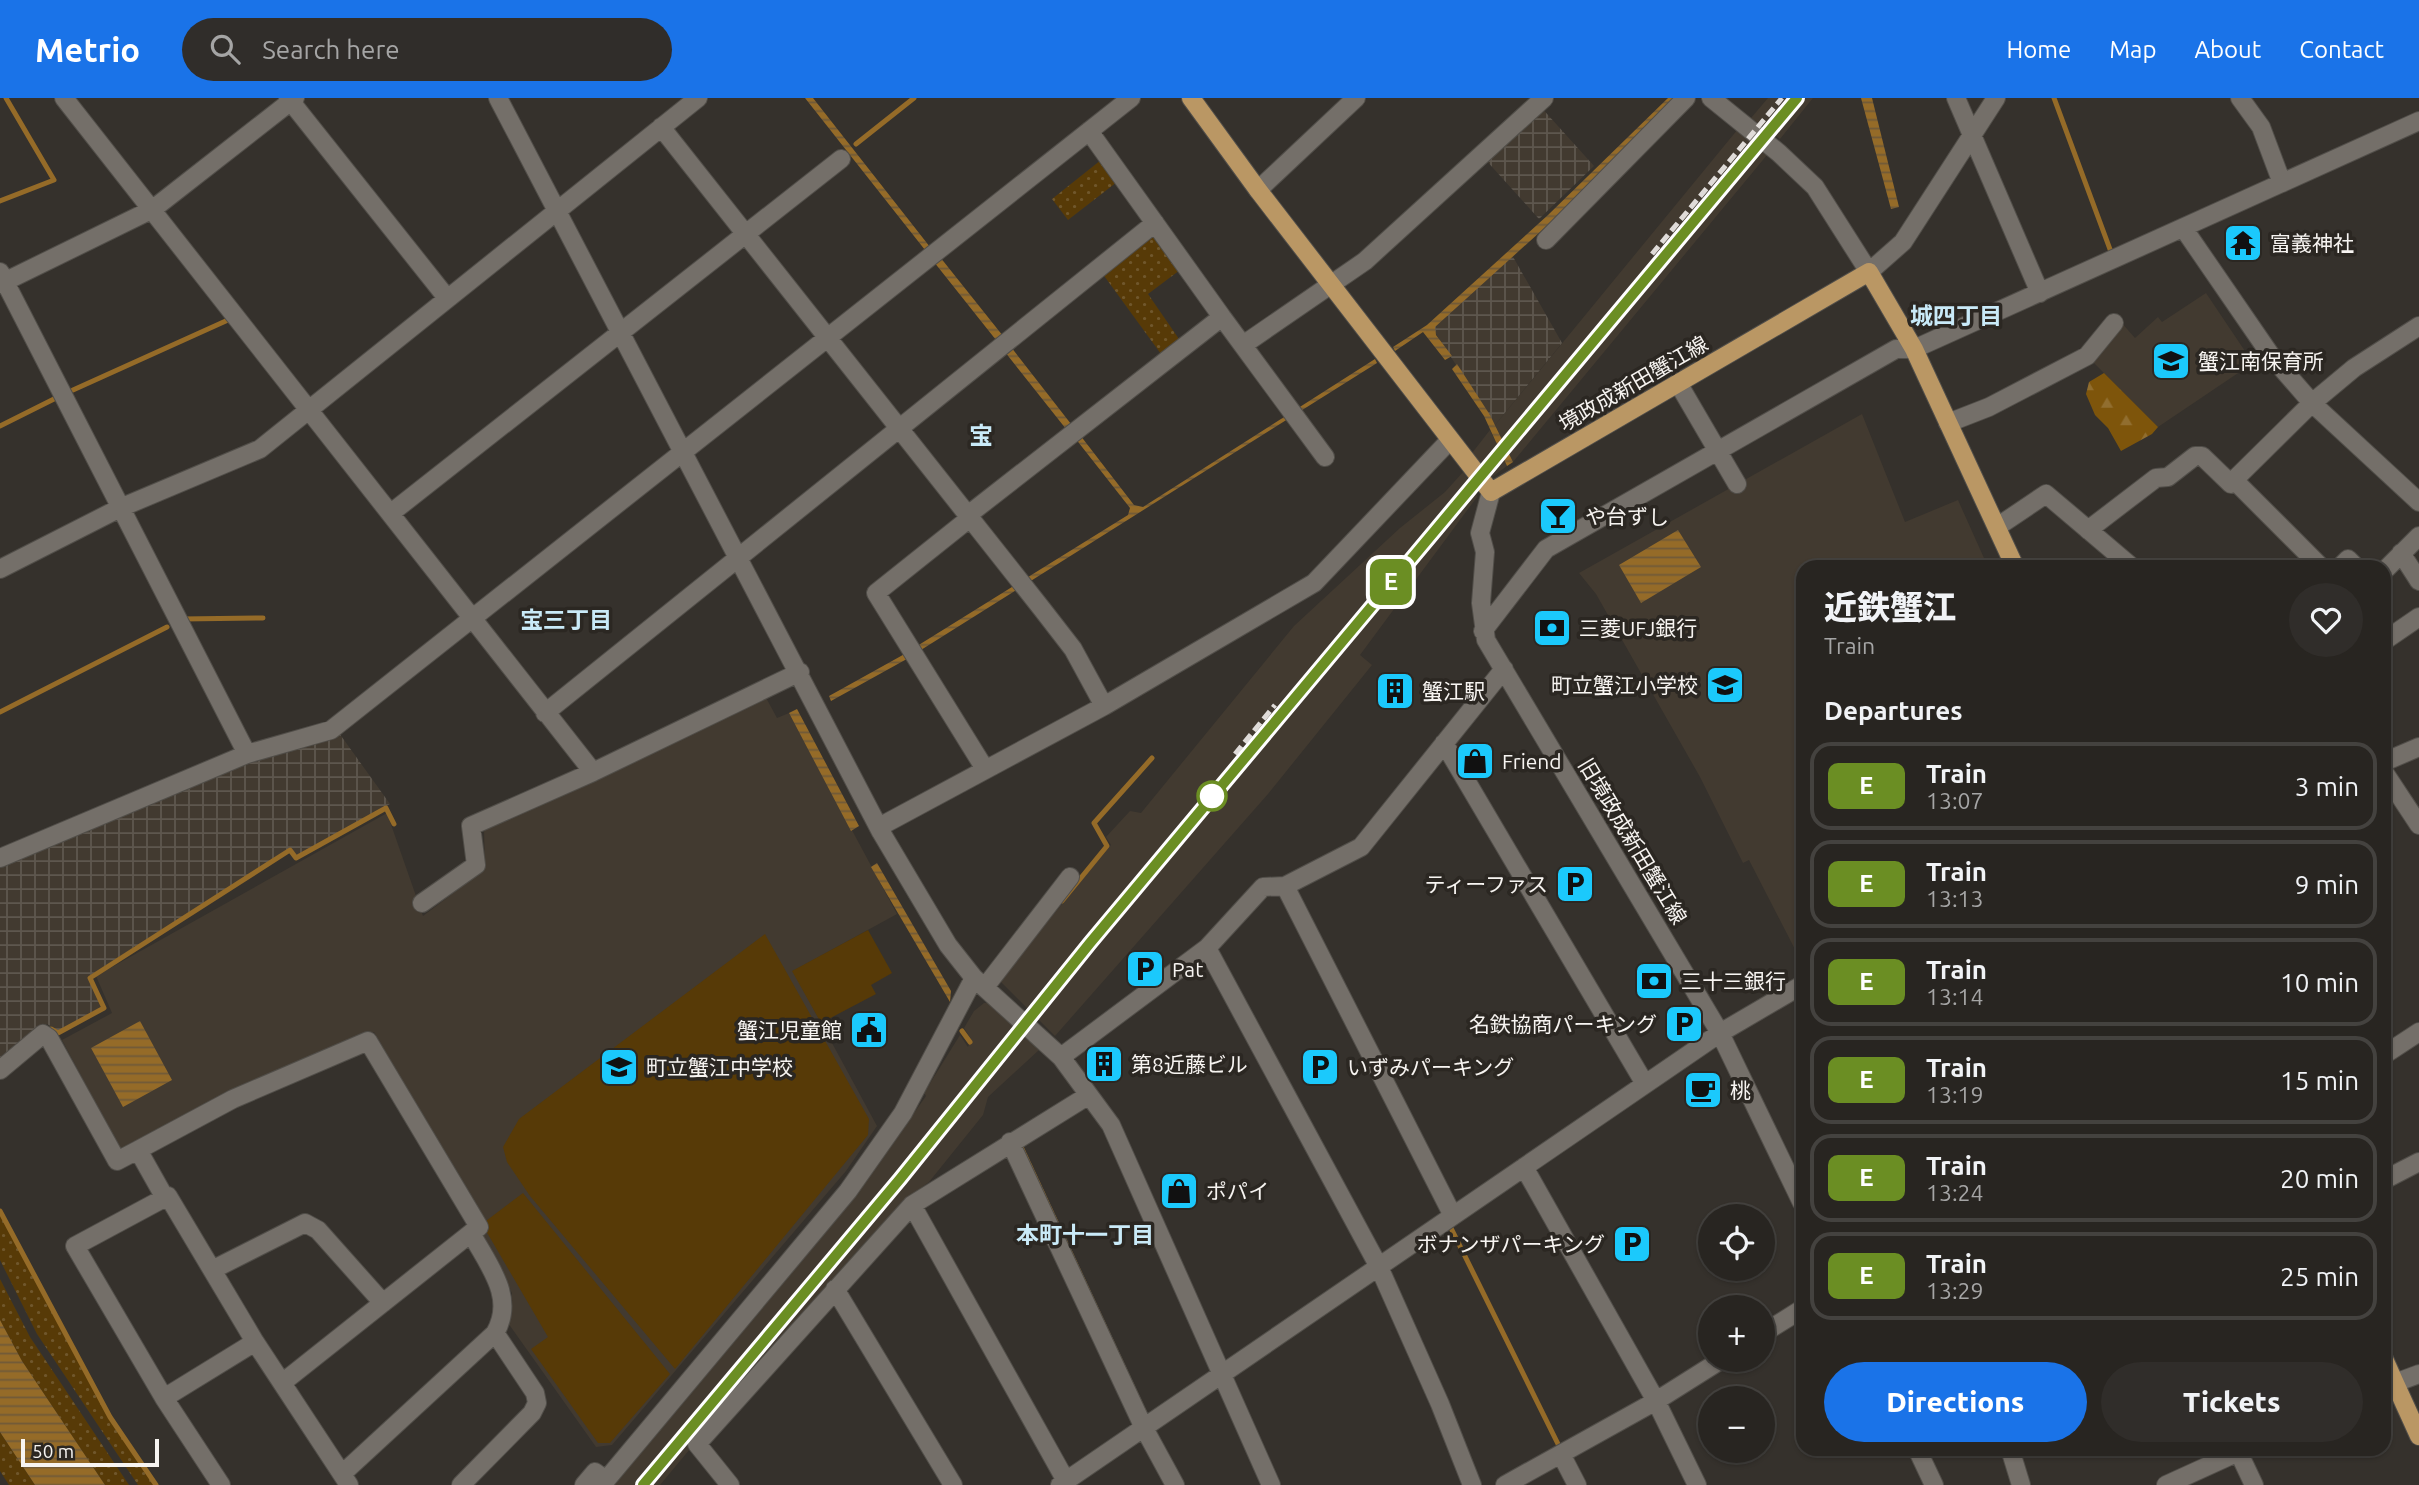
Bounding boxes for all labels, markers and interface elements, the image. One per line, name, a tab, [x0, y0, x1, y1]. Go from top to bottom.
search box	[182, 18, 672, 81]
icon: search	[206, 30, 244, 68]
text: Metrio	[35, 31, 140, 68]
text: Search here	[262, 35, 400, 64]
text: Home	[2006, 36, 2071, 63]
text: Map	[2109, 36, 2156, 63]
text: About	[2194, 36, 2261, 63]
text: Contact	[2299, 36, 2384, 63]
temple icon: 富義神社	[2222, 222, 2264, 264]
place label: 富義神社	[2270, 231, 2354, 255]
district label: 城四丁目	[1910, 303, 2002, 328]
street label: 境政成新田蟹江線	[1554, 331, 1712, 435]
school or university icon: 蟹江南保育所	[2150, 340, 2192, 382]
place label: 蟹江南保育所	[2198, 349, 2324, 373]
district label: 宝	[969, 422, 993, 449]
bar icon: や台ずし	[1537, 495, 1579, 537]
place label: や台ずし	[1585, 504, 1669, 528]
line badge: E	[1368, 559, 1414, 605]
text: E	[1384, 568, 1398, 595]
button: heart	[2289, 583, 2363, 657]
text: 近鉄蟹江	[1824, 588, 1956, 625]
district label: 宝三丁目	[520, 607, 612, 632]
bank icon: 三菱UFJ銀行	[1531, 607, 1573, 649]
place label: 三菱UFJ銀行	[1579, 616, 1697, 640]
text: Train	[1824, 633, 1875, 658]
school or university icon: 町立蟹江小学校	[1704, 664, 1746, 706]
building icon: 蟹江駅	[1374, 670, 1416, 712]
place label: 町立蟹江小学校	[1551, 673, 1698, 697]
place label: 蟹江駅	[1422, 679, 1485, 703]
text: Departures	[1824, 696, 1962, 725]
shop icon: Friend	[1454, 740, 1496, 782]
place label: Friend	[1502, 749, 1562, 773]
street label: 旧境政成新田蟹江線	[1574, 754, 1692, 928]
text: Train	[1926, 759, 1987, 788]
text: E	[1859, 772, 1874, 799]
text: 3 min	[2295, 772, 2359, 801]
unlabelled marker	[1197, 781, 1227, 811]
text: 13:07	[1926, 788, 1984, 813]
text: Train	[1926, 857, 1987, 886]
parking icon: ティーファス	[1554, 863, 1596, 905]
text: E	[1859, 870, 1874, 897]
text: 9 min	[2295, 870, 2359, 899]
place label: ティーファス	[1425, 872, 1548, 896]
text: 13:13	[1926, 886, 1984, 911]
parking icon: Pat	[1124, 948, 1166, 990]
text: Train	[1926, 955, 1987, 984]
place label: Pat	[1172, 957, 1203, 981]
bank icon: 三十三銀行	[1633, 960, 1675, 1002]
text: E	[1859, 968, 1874, 995]
text: 10 min	[2280, 968, 2359, 997]
place label: 三十三銀行	[1681, 969, 1786, 993]
text: 13:14	[1926, 984, 1984, 1009]
parking icon: 名鉄協商パーキング	[1663, 1003, 1705, 1045]
public building icon: 蟹江児童館	[848, 1009, 890, 1051]
place label: 名鉄協商パーキング	[1469, 1012, 1657, 1036]
place label: 蟹江児童館	[737, 1018, 842, 1042]
building icon: 第8近藤ビル	[1083, 1043, 1125, 1085]
school or university icon: 町立蟹江中学校	[598, 1046, 640, 1088]
parking icon: いずみパーキング	[1299, 1046, 1341, 1088]
place label: 第8近藤ビル	[1131, 1052, 1248, 1076]
text: Train	[1926, 1053, 1987, 1082]
place label: 町立蟹江中学校	[646, 1055, 793, 1079]
place label: いずみパーキング	[1347, 1055, 1514, 1079]
text: E	[1859, 1066, 1874, 1093]
text: 15 min	[2280, 1066, 2359, 1095]
cafe icon: 桃	[1682, 1069, 1724, 1111]
place label: 桃	[1730, 1078, 1751, 1102]
text: 13:19	[1926, 1082, 1984, 1107]
text: Train	[1926, 1151, 1987, 1180]
text: E	[1859, 1164, 1874, 1191]
text: 20 min	[2280, 1164, 2359, 1193]
shop icon: ポパイ	[1158, 1170, 1200, 1212]
place label: ポパイ	[1206, 1179, 1269, 1203]
text: 13:24	[1926, 1180, 1984, 1205]
map controls	[1698, 1204, 1775, 1463]
button: locate	[1698, 1204, 1775, 1281]
district label: 本町十一丁目	[1016, 1222, 1154, 1247]
parking icon: ボナンザパーキング	[1611, 1223, 1653, 1265]
place label: ボナンザパーキング	[1417, 1232, 1605, 1256]
text: Train	[1926, 1249, 1987, 1278]
text: E	[1859, 1262, 1874, 1289]
text: 25 min	[2280, 1262, 2359, 1291]
text: 13:29	[1926, 1278, 1984, 1303]
button: +	[1698, 1295, 1775, 1372]
button: Directions	[1824, 1362, 2087, 1442]
button: Tickets	[2101, 1362, 2363, 1442]
button: −	[1698, 1386, 1775, 1463]
scale bar	[21, 1436, 159, 1468]
text: 50 m	[32, 1440, 74, 1462]

